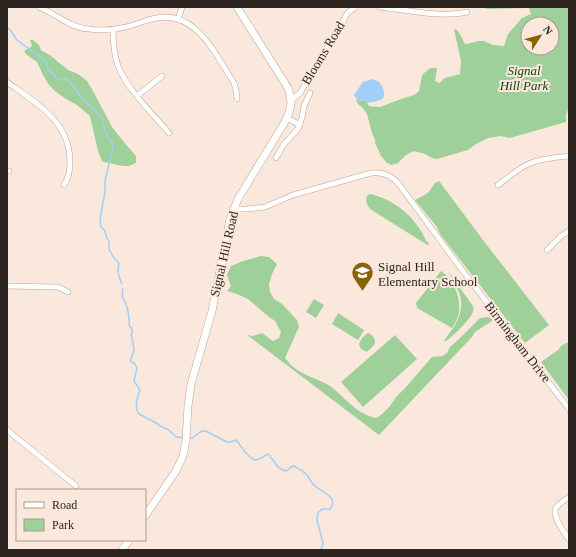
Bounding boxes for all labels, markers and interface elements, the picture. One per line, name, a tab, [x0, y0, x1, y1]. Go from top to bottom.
north arrow	[520, 16, 560, 56]
street label: Blooms Road	[298, 18, 348, 87]
text: N	[541, 23, 555, 37]
park label: Signal Hill Park	[499, 63, 549, 93]
street label: Signal Hill Road	[207, 209, 241, 298]
place label: Signal Hill Elementary School	[378, 259, 478, 289]
school or university icon: Signal Hill Elementary School	[350, 260, 376, 293]
street label: Birmingham Drive	[482, 299, 554, 386]
legend	[16, 489, 146, 541]
text: Road	[52, 498, 77, 512]
text: Park	[52, 518, 74, 532]

